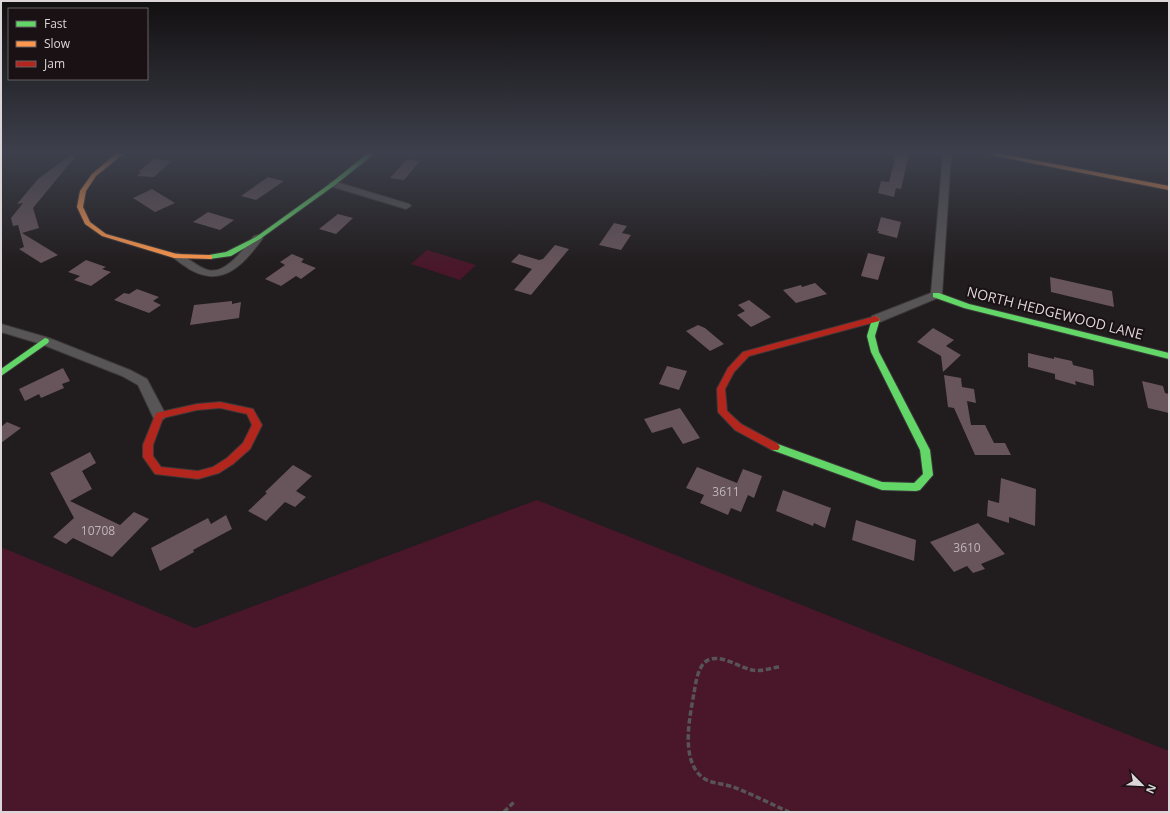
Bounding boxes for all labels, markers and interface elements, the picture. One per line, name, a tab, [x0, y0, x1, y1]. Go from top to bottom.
legend	[8, 8, 148, 80]
text: Fast	[44, 15, 67, 32]
text: Slow	[44, 35, 71, 52]
text: Jam	[43, 55, 65, 72]
street label: NORTH HEDGEWOOD LANE	[965, 281, 1145, 344]
house number: 3611	[712, 483, 740, 500]
house number: 10708	[81, 522, 115, 539]
house number: 3610	[953, 539, 981, 556]
north arrow	[1122, 765, 1162, 805]
text: N	[1143, 782, 1160, 796]

